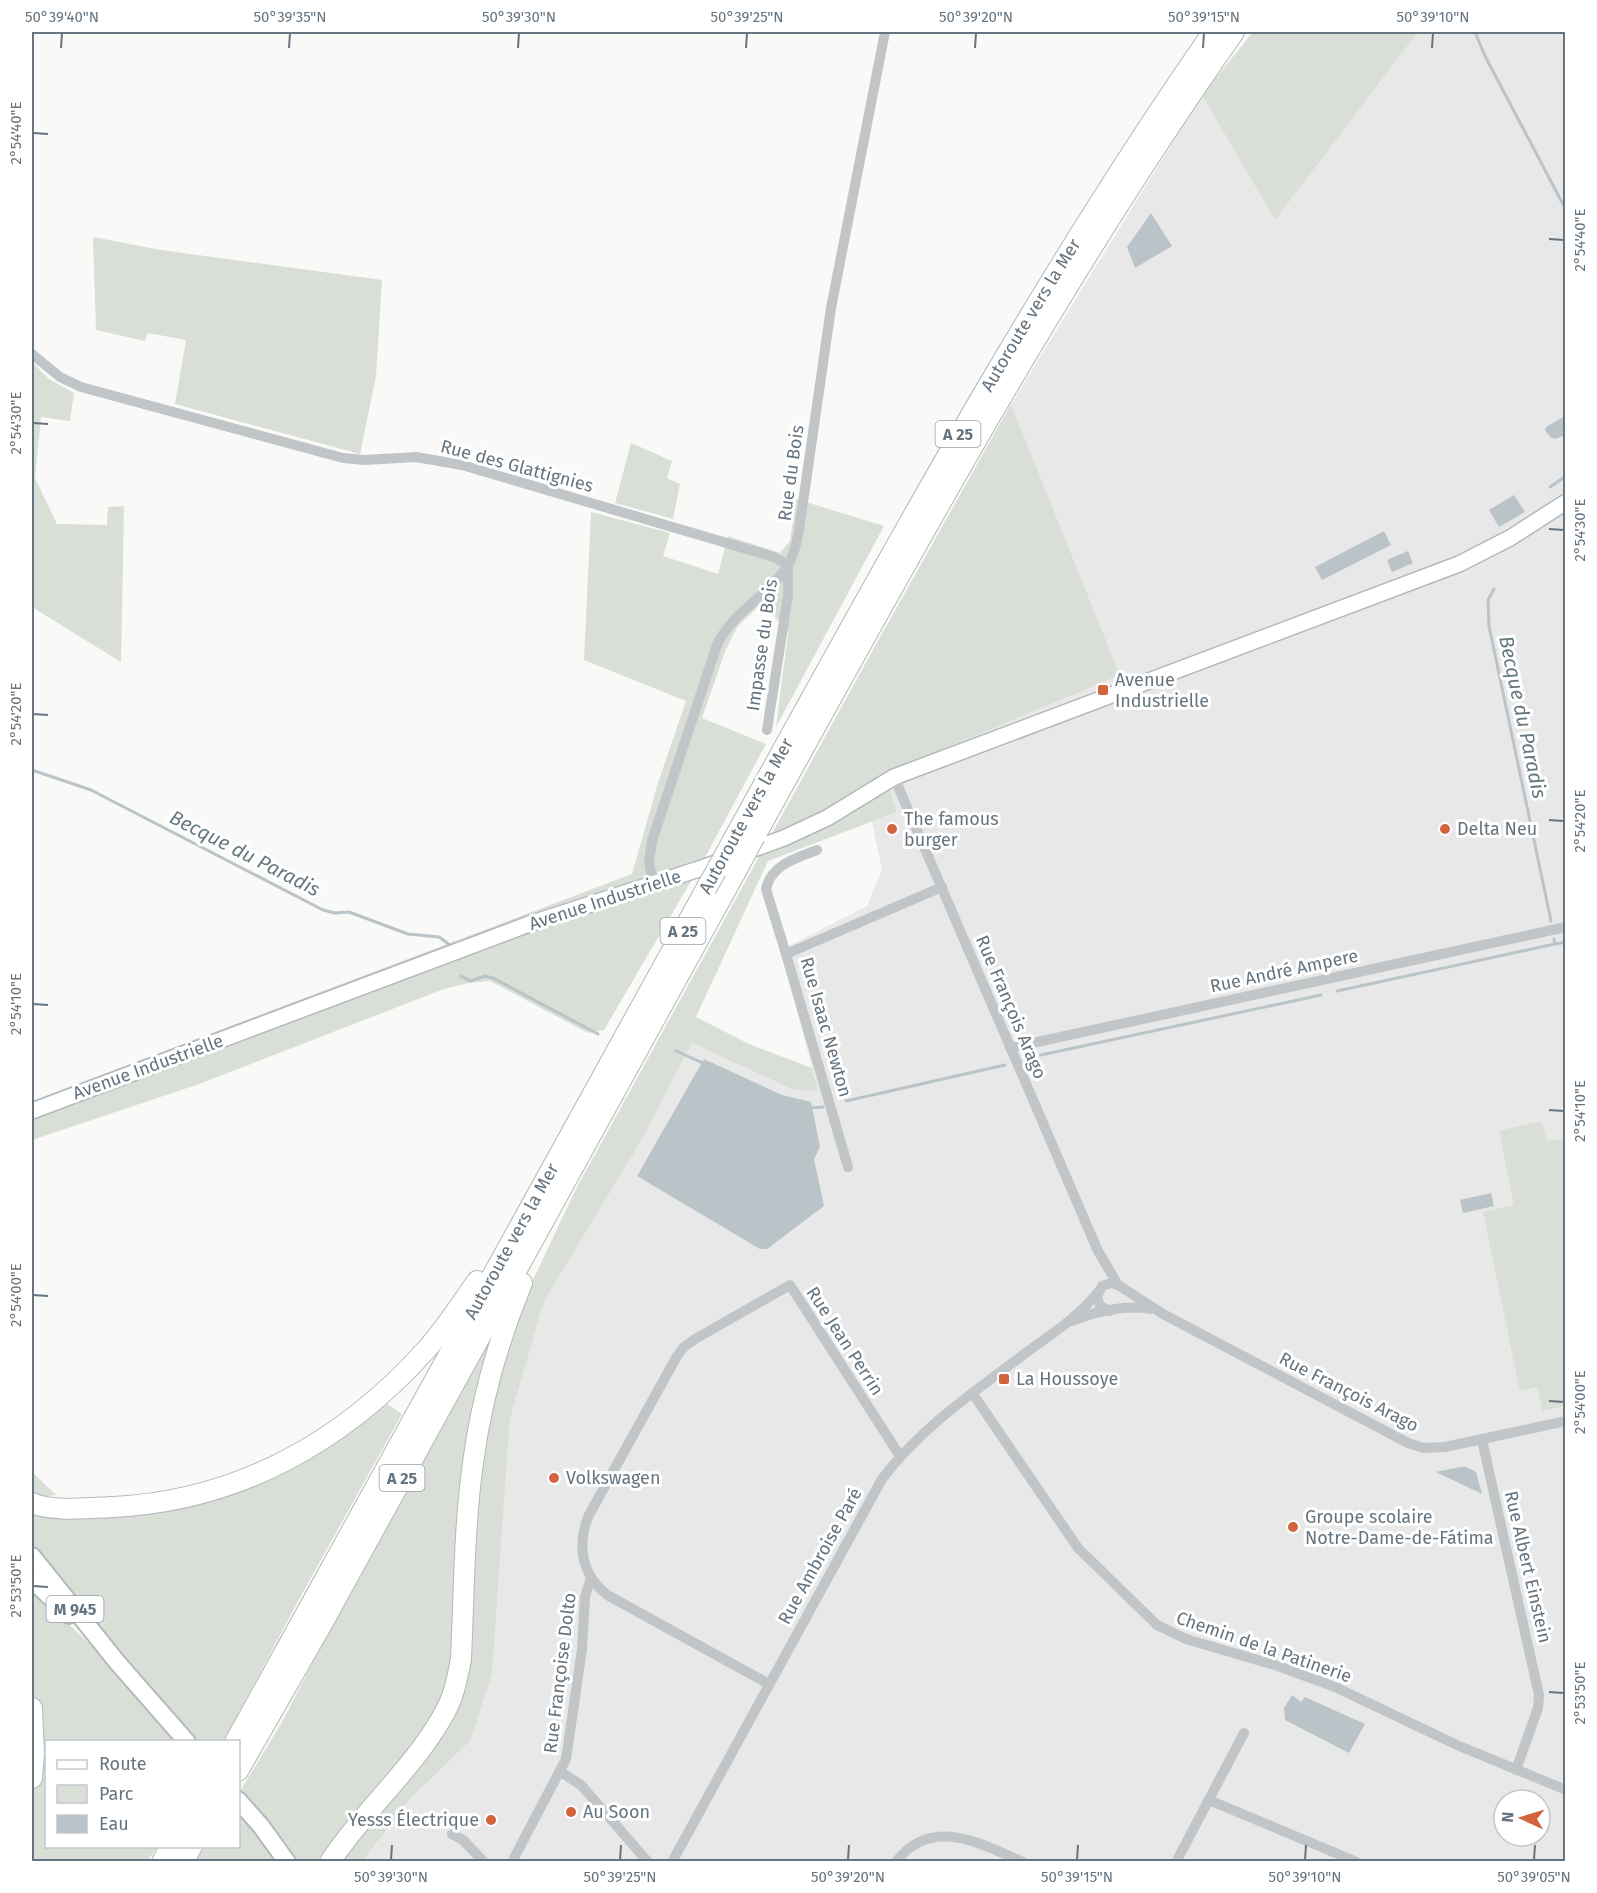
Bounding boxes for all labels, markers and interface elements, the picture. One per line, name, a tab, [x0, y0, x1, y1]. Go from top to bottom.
text: 50°39'40"N	[25, 8, 99, 26]
text: 50°39'35"N	[254, 8, 326, 26]
text: 50°39'30"N	[482, 8, 556, 26]
text: 50°39'25"N	[711, 8, 783, 26]
text: 50°39'20"N	[939, 8, 1013, 26]
text: 50°39'15"N	[1168, 8, 1240, 26]
text: 50°39'10"N	[1396, 8, 1470, 26]
text: 2°54'40"E	[7, 102, 25, 164]
text: 2°54'40"E	[1571, 209, 1589, 271]
street label: Autoroute vers la Mer	[976, 235, 1085, 396]
text: 2°54'30"E	[7, 391, 25, 455]
road number: A 25	[936, 421, 980, 447]
street label: Rue du Bois	[773, 423, 809, 523]
street label: Rue des Glattignies	[438, 435, 596, 497]
text: 2°54'30"E	[1571, 498, 1589, 562]
street label: Impasse du Bois	[742, 578, 782, 712]
water label: Becque du Paradis	[1494, 634, 1552, 800]
place label: Avenue Industrielle	[1115, 669, 1209, 712]
text: 2°54'20"E	[7, 683, 25, 745]
marker: Avenue Industrielle	[1096, 683, 1110, 697]
street label: Autoroute vers la Mer	[694, 734, 798, 898]
text: 2°54'20"E	[1571, 790, 1589, 852]
water label: Becque du Paradis	[166, 805, 324, 901]
place label: The famous burger	[904, 808, 999, 851]
place label: Delta Neu	[1457, 818, 1537, 840]
marker: The famous burger	[885, 822, 899, 836]
marker: Delta Neu	[1438, 822, 1452, 836]
street label: Avenue Industrielle	[526, 865, 684, 935]
road number: A 25	[660, 918, 706, 944]
street label: Rue François Arago	[971, 932, 1051, 1082]
street label: Rue André Ampere	[1208, 945, 1360, 997]
street label: Rue Isaac Newton	[795, 954, 857, 1100]
text: 2°54'10"E	[7, 973, 25, 1035]
street label: Avenue Industrielle	[70, 1030, 226, 1104]
text: 2°54'10"E	[1571, 1080, 1589, 1142]
street label: Autoroute vers la Mer	[460, 1159, 563, 1323]
text: 2°54'00"E	[7, 1263, 25, 1327]
street label: Rue Jean Perrin	[802, 1282, 888, 1400]
street label: Rue François Arago	[1276, 1347, 1422, 1437]
place label: La Houssoye	[1016, 1368, 1118, 1390]
text: 2°54'00"E	[1571, 1370, 1589, 1434]
marker: La Houssoye	[997, 1372, 1011, 1386]
road number: A 25	[380, 1465, 424, 1491]
place label: Volkswagen	[566, 1467, 660, 1489]
marker: Volkswagen	[547, 1471, 561, 1485]
street label: Rue Ambroise Paré	[773, 1484, 867, 1628]
street label: Rue Albert Einstein	[1500, 1489, 1556, 1645]
place label: Groupe scolaire Notre-Dame-de-Fátima	[1305, 1506, 1494, 1549]
marker: Groupe scolaire Notre-Dame-de-Fátima	[1286, 1520, 1300, 1534]
text: 2°53'50"E	[7, 1554, 25, 1618]
street label: Rue Françoise Dolto	[539, 1591, 581, 1755]
road number: M 945	[46, 1596, 104, 1622]
street label: Chemin de la Patinerie	[1173, 1607, 1355, 1687]
text: 2°53'50"E	[1571, 1661, 1589, 1725]
legend	[45, 1740, 240, 1848]
text: Route	[99, 1753, 147, 1775]
text: Parc	[99, 1783, 134, 1805]
north arrow	[1492, 1788, 1552, 1848]
place label: Au Soon	[583, 1801, 650, 1823]
marker: Au Soon	[564, 1805, 578, 1819]
place label: Yesss Électrique	[348, 1808, 479, 1831]
text: N	[1498, 1811, 1517, 1823]
text: Eau	[99, 1813, 129, 1835]
marker: Yesss Électrique	[484, 1813, 498, 1827]
text: 50°39'30"N	[354, 1868, 428, 1886]
text: 50°39'25"N	[584, 1868, 656, 1886]
text: 50°39'20"N	[811, 1868, 885, 1886]
text: 50°39'15"N	[1041, 1868, 1113, 1886]
text: 50°39'10"N	[1268, 1868, 1342, 1886]
text: 50°39'05"N	[1497, 1868, 1571, 1886]

